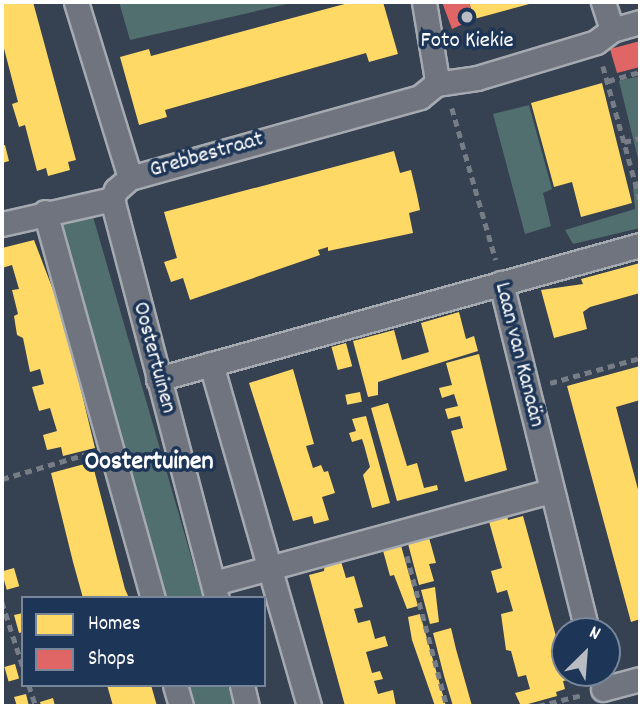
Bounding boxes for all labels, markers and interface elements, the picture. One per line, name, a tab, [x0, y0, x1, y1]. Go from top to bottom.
marker: Foto Kiekie	[459, 9, 475, 25]
place label: Foto Kiekie	[420, 28, 514, 56]
street label: Grebbestraat	[147, 127, 267, 185]
street label: Laan van Kanaän	[487, 280, 549, 430]
street label: Oostertuinen	[125, 299, 181, 417]
district label: Oostertuinen	[84, 447, 214, 479]
legend	[21, 596, 266, 687]
text: Homes	[88, 610, 141, 640]
north arrow	[551, 617, 621, 687]
text: N	[584, 620, 604, 649]
text: Shops	[88, 645, 135, 675]

